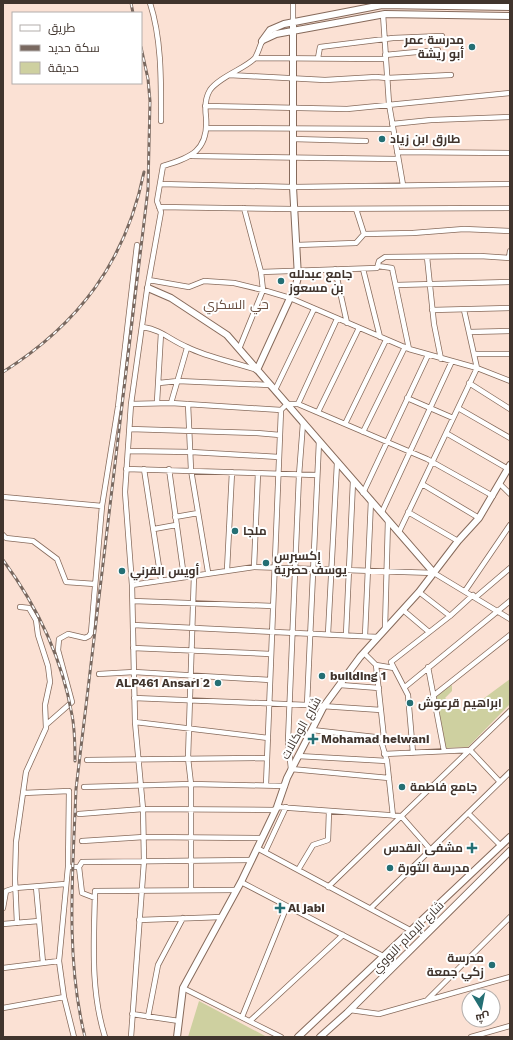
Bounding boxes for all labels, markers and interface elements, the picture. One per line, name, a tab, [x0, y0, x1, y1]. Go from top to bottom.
legend	[12, 12, 142, 84]
text: طريق	[48, 21, 76, 35]
place label: مدرسة عمر أبو ريشة	[403, 33, 464, 62]
text: سكة حديد	[48, 41, 100, 55]
marker: مدرسة عمر أبو ريشة	[467, 42, 477, 52]
text: حديقة	[48, 61, 79, 75]
place label: طارق ابن زياد	[390, 132, 461, 147]
marker: طارق ابن زياد	[377, 134, 387, 144]
place label: جامع عبدلله بن مسعوز	[288, 267, 352, 296]
marker: جامع عبدلله بن مسعوز	[276, 276, 286, 286]
district label: حي السكري	[203, 297, 269, 315]
place label: ملجا	[243, 524, 267, 538]
marker: ملجا	[230, 526, 240, 536]
place label: إكسبرس يوسف حصرية	[274, 549, 348, 578]
marker: إكسبرس يوسف حصرية	[261, 558, 271, 568]
place label: أويس القرني	[130, 563, 200, 581]
marker: أويس القرني	[117, 566, 127, 576]
place label: building 1	[330, 669, 386, 683]
marker: building 1	[317, 671, 327, 681]
place label: ALP461 Ansari 2	[116, 676, 210, 690]
marker: ALP461 Ansari 2	[213, 678, 223, 688]
street label: شارع الوكالات	[278, 694, 325, 762]
place label: ابراهيم قرعوش	[418, 696, 502, 711]
marker: ابراهيم قرعوش	[405, 698, 415, 708]
place label: Mohamad helwani	[321, 732, 429, 746]
marker: Mohamad helwani	[308, 734, 318, 744]
place label: جامع فاطمة	[410, 780, 477, 796]
marker: جامع فاطمة	[397, 782, 407, 792]
place label: مشفى القدس	[384, 841, 463, 856]
marker: مشفى القدس	[466, 842, 478, 854]
place label: مدرسة الثورة	[398, 861, 470, 876]
marker: مدرسة الثورة	[385, 863, 395, 873]
street label: شارع الإمام النووي	[369, 898, 449, 978]
place label: Al jabi	[288, 901, 325, 915]
marker: Al jabi	[275, 903, 285, 913]
place label: مدرسة زكي جمعة	[427, 951, 484, 982]
marker: مدرسة زكي جمعة	[487, 960, 497, 970]
north arrow	[461, 988, 501, 1028]
text: ش	[475, 1010, 491, 1025]

